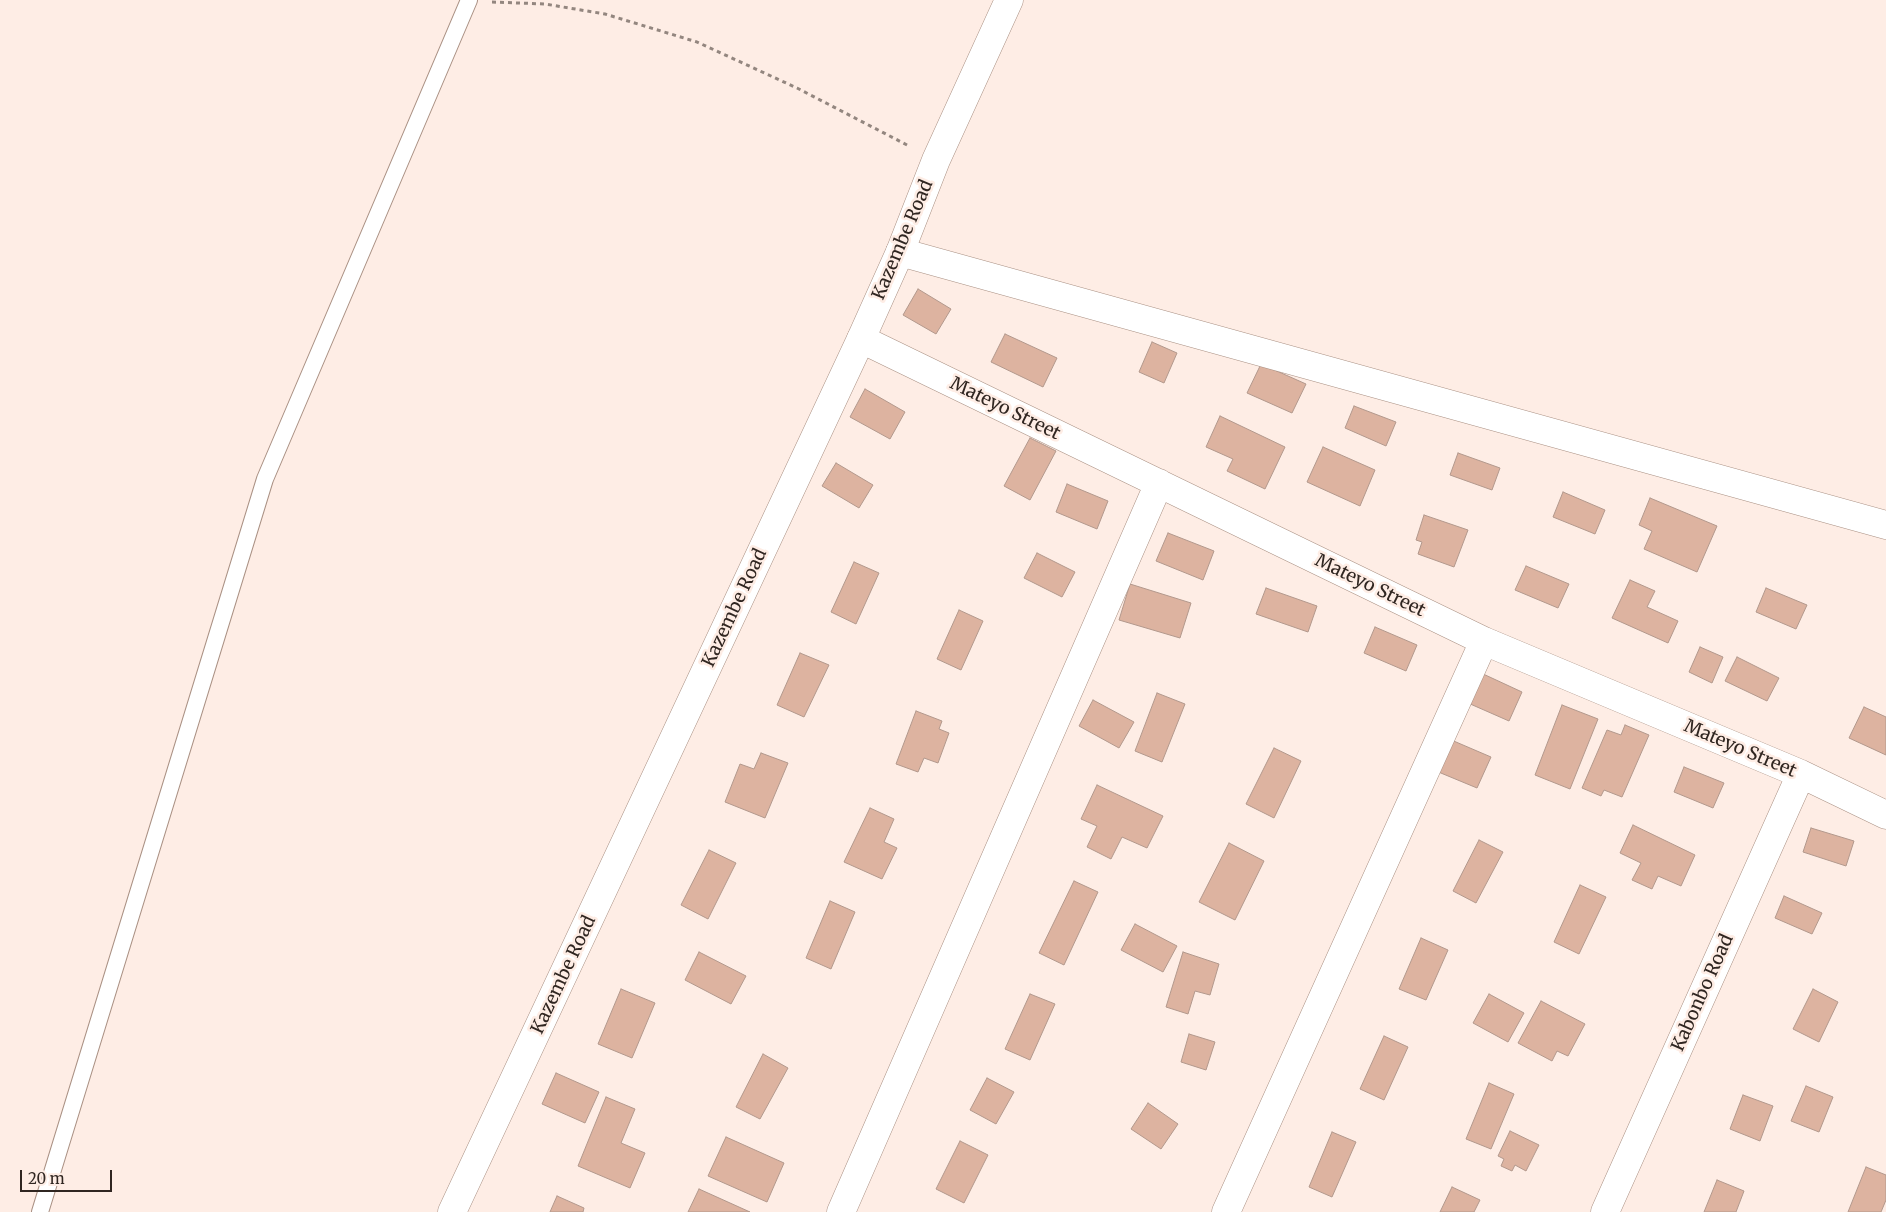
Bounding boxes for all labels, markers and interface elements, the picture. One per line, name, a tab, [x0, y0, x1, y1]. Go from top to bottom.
street label: Kazembe Road	[868, 177, 938, 303]
street label: Mateyo Street	[946, 373, 1064, 445]
street label: Kazembe Road	[698, 545, 772, 671]
street label: Mateyo Street	[1311, 550, 1429, 622]
street label: Mateyo Street	[1681, 716, 1799, 782]
street label: Kazembe Road	[527, 912, 601, 1038]
street label: Kabonbo Road	[1668, 931, 1738, 1055]
scale bar	[22, 1160, 115, 1192]
text: 20 m	[28, 1169, 65, 1188]

